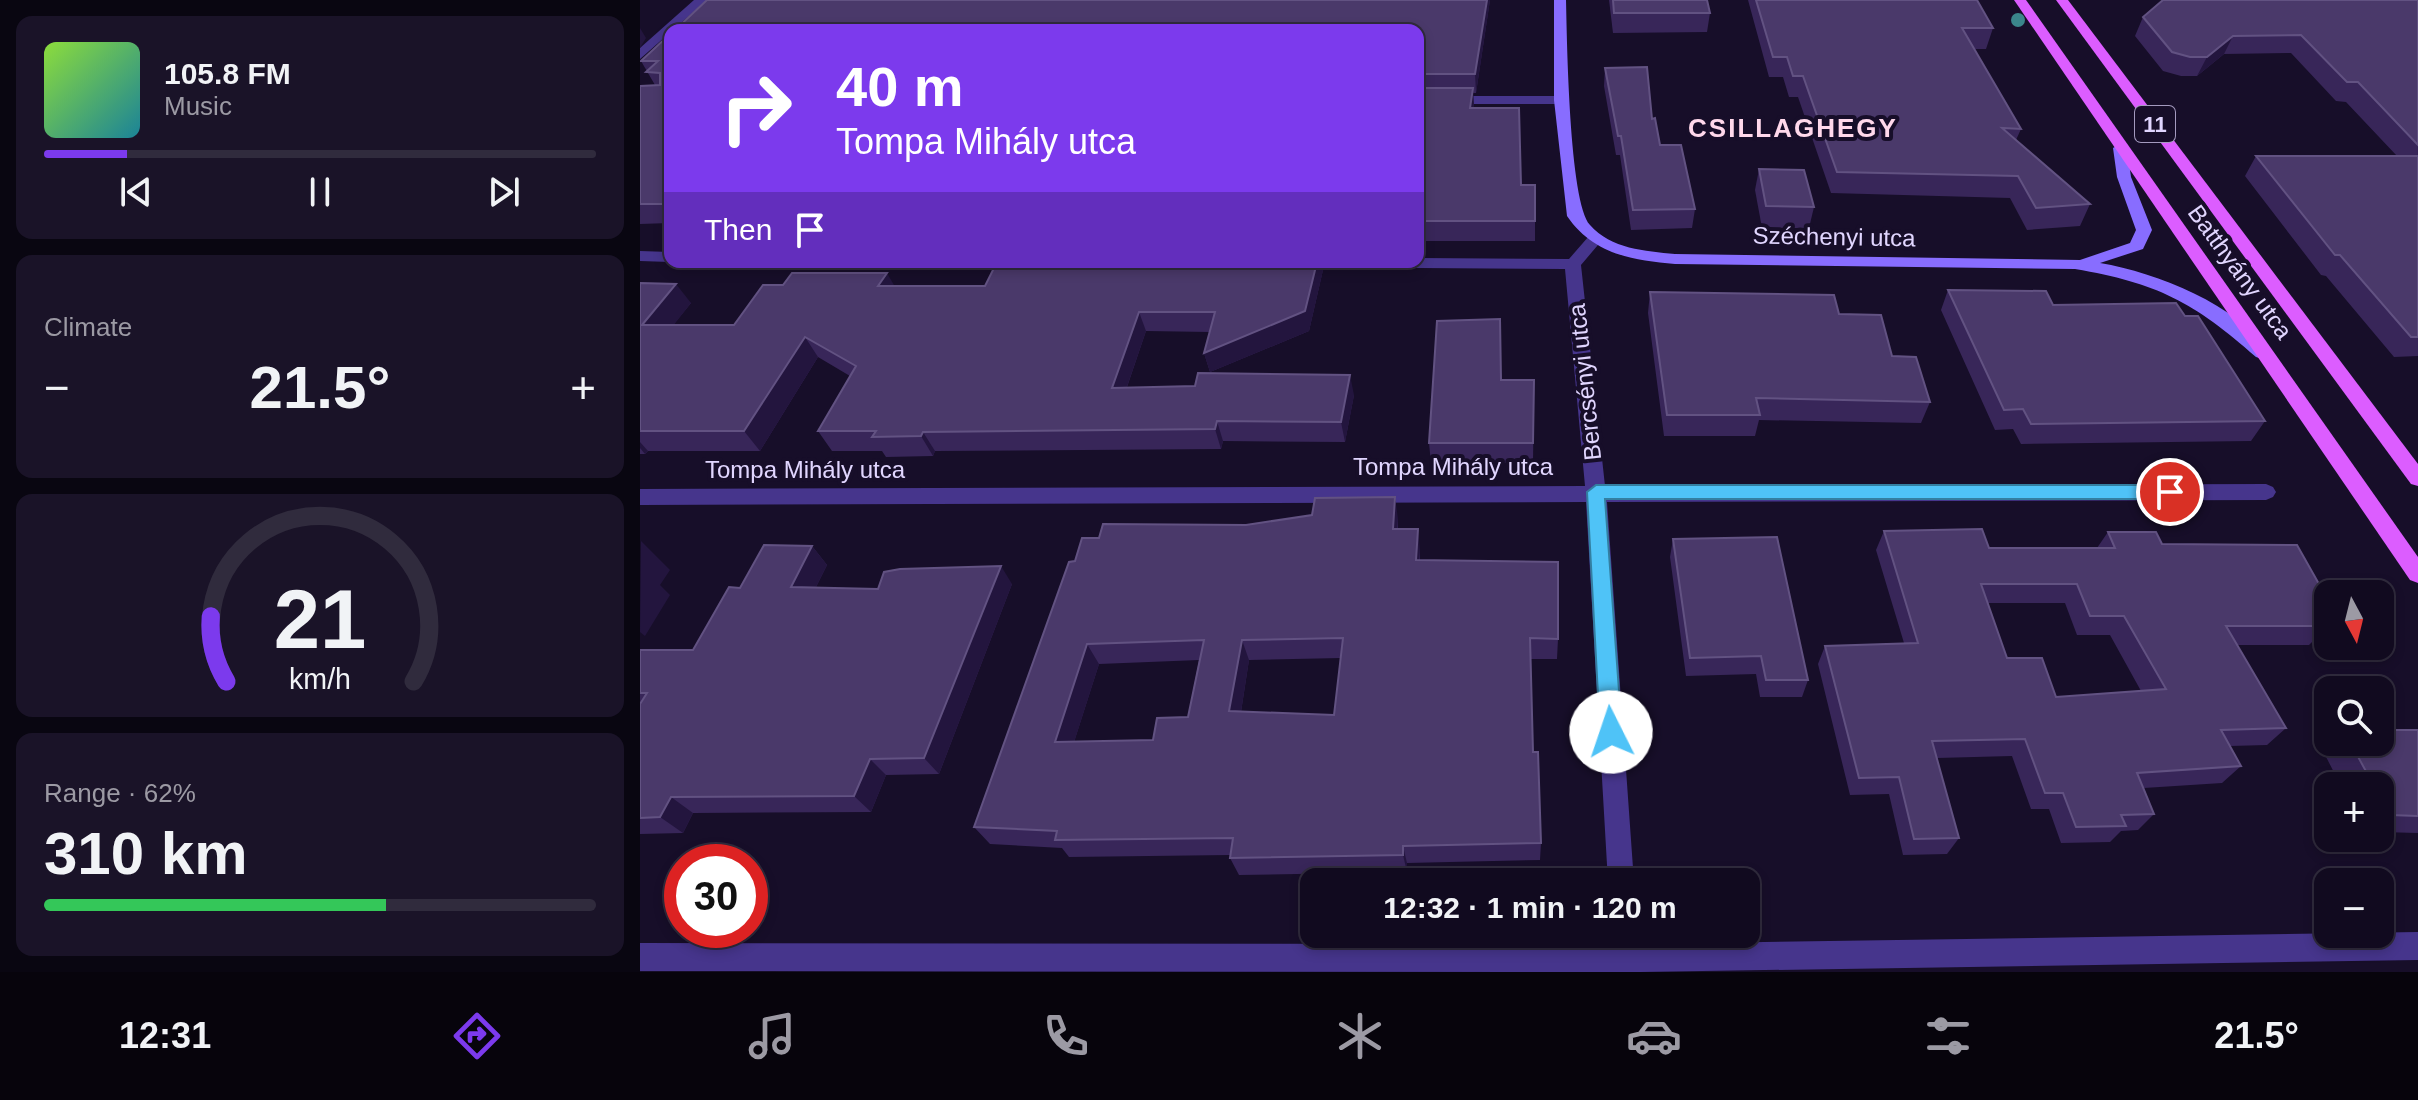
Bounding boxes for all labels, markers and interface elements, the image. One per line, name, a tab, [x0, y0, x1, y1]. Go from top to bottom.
text: 40 m	[836, 55, 964, 118]
icon: right	[704, 56, 808, 160]
text: 105.8 FM	[164, 57, 291, 90]
text: Music	[164, 91, 232, 121]
road number: 11	[2135, 106, 2175, 142]
district label: CSILLAGHEGY	[1688, 113, 1898, 143]
text: Tompa Mihály utca	[836, 121, 1136, 162]
icon: previous	[114, 170, 158, 214]
icon: pause	[298, 170, 342, 214]
icon: next	[482, 170, 526, 214]
street label: Batthyány utca	[2183, 200, 2298, 344]
icon: arrive	[788, 208, 832, 252]
text: Then	[704, 213, 772, 246]
street label: Széchenyi utca	[1752, 222, 1916, 251]
street label: Bercsényi utca	[1563, 302, 1606, 462]
text: Climate	[44, 312, 132, 342]
text: 21.5°	[250, 354, 390, 421]
text: −	[44, 363, 70, 412]
text: +	[570, 363, 596, 412]
street label: Tompa Mihály utca	[1353, 453, 1554, 480]
street label: Tompa Mihály utca	[705, 456, 906, 483]
pin	[2136, 458, 2204, 526]
icon: arrive	[2148, 470, 2192, 514]
text: 21	[274, 572, 366, 665]
north arrow	[2314, 580, 2394, 660]
map controls	[2314, 580, 2394, 948]
text: km/h	[289, 663, 351, 695]
button: search	[2314, 676, 2394, 756]
position arrow	[1569, 690, 1653, 774]
button: +	[2314, 772, 2394, 852]
text: Range · 62%	[44, 778, 196, 808]
text: 310 km	[44, 820, 248, 887]
speed limit sign: 30	[664, 844, 768, 948]
button: −	[2314, 868, 2394, 948]
text: 12:32 · 1 min · 120 m	[1383, 891, 1677, 924]
icon: directions	[449, 1008, 505, 1064]
icon: music	[744, 1008, 800, 1064]
icon: phone	[1038, 1008, 1094, 1064]
icon: climate	[1332, 1008, 1388, 1064]
icon: car	[1626, 1008, 1682, 1064]
icon: filters	[1920, 1008, 1976, 1064]
text: 12:31	[119, 1015, 211, 1056]
text: 21.5°	[2214, 1015, 2299, 1056]

